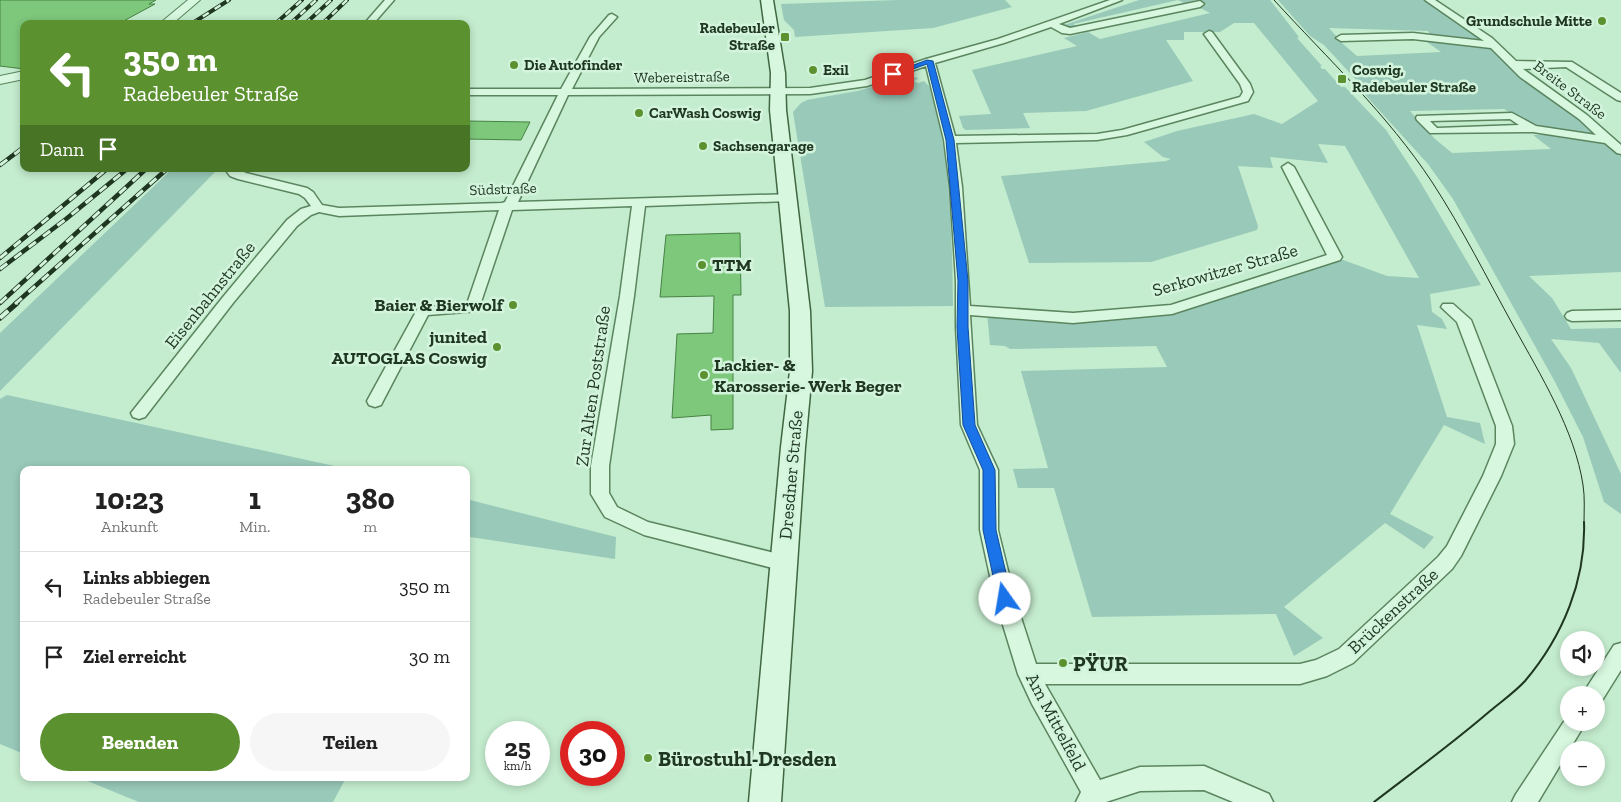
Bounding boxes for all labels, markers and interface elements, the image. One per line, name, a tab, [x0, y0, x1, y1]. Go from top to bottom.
place label: Grundschule Mitte	[1466, 12, 1592, 30]
marker: Grundschule Mitte	[1596, 15, 1608, 27]
place label: Radebeuler Straße	[700, 19, 775, 54]
marker: Radebeuler Straße	[779, 31, 791, 43]
text: 350 m	[123, 38, 217, 80]
icon: left	[40, 40, 105, 105]
pin	[872, 53, 914, 95]
place label: Die Autofinder	[524, 56, 623, 74]
street label: Breite Straße	[1530, 57, 1610, 123]
marker: Die Autofinder	[508, 59, 520, 71]
icon: arrive	[879, 60, 907, 88]
place label: Exil	[823, 61, 849, 79]
place label: Coswig, Radebeuler Straße	[1352, 61, 1476, 96]
marker: Exil	[807, 64, 819, 76]
street label: Webereistraße	[634, 67, 730, 87]
marker: Coswig, Radebeuler Straße	[1336, 73, 1348, 85]
text: Radebeuler Straße	[123, 80, 299, 107]
place label: CarWash Coswig	[649, 104, 761, 122]
marker: CarWash Coswig	[633, 107, 645, 119]
icon: arrive	[94, 135, 122, 163]
place label: Sachsengarage	[713, 137, 814, 155]
text: Dann	[40, 138, 84, 161]
marker: Sachsengarage	[697, 140, 709, 152]
street label: Südstraße	[469, 179, 537, 199]
street label: Eisenbahnstraße	[160, 237, 260, 353]
street label: Serkowitzer Straße	[1150, 239, 1300, 301]
place label: TTM	[712, 254, 752, 276]
marker: TTM	[696, 259, 708, 271]
place label: Baier & Bierwolf	[374, 294, 505, 316]
marker: Baier & Bierwolf	[507, 299, 519, 311]
street label: Zur Alten Poststraße	[571, 304, 615, 468]
place label: junited AUTOGLAS Coswig	[331, 326, 488, 369]
marker: junited AUTOGLAS Coswig	[491, 341, 503, 353]
place label: Lackier- & Karosserie- Werk Beger	[714, 354, 902, 397]
marker: Lackier- & Karosserie- Werk Beger	[698, 369, 710, 381]
street label: Dresdner Straße	[774, 410, 808, 540]
text: 10:23	[95, 481, 164, 517]
text: 1	[249, 481, 261, 517]
text: 380	[345, 481, 395, 517]
text: Ankunft	[101, 517, 158, 536]
text: Min.	[239, 517, 270, 536]
text: m	[363, 517, 377, 536]
street label: Brückenstraße	[1343, 563, 1443, 659]
text: Links abbiegen	[83, 566, 210, 589]
position arrow	[978, 572, 1030, 624]
icon: left	[40, 573, 68, 601]
text: 350 m	[399, 575, 450, 598]
text: Radebeuler Straße	[83, 589, 211, 608]
map controls	[1560, 631, 1605, 786]
button: sound	[1560, 631, 1605, 676]
icon: arrive	[40, 643, 68, 671]
text: Ziel erreicht	[83, 645, 186, 668]
text: 30 m	[409, 645, 450, 668]
place label: PŸUR	[1073, 651, 1128, 676]
marker: PŸUR	[1057, 657, 1069, 669]
street label: Am Mittelfeld	[1021, 669, 1091, 775]
button: +	[1560, 686, 1605, 731]
button: Beenden	[40, 713, 240, 771]
button: Teilen	[250, 713, 450, 771]
speed limit sign: 30	[560, 721, 625, 786]
text: 25	[504, 732, 531, 762]
button: −	[1560, 741, 1605, 786]
place label: Bürostuhl-Dresden	[658, 746, 837, 771]
marker: Bürostuhl-Dresden	[642, 752, 654, 764]
text: km/h	[504, 759, 531, 773]

